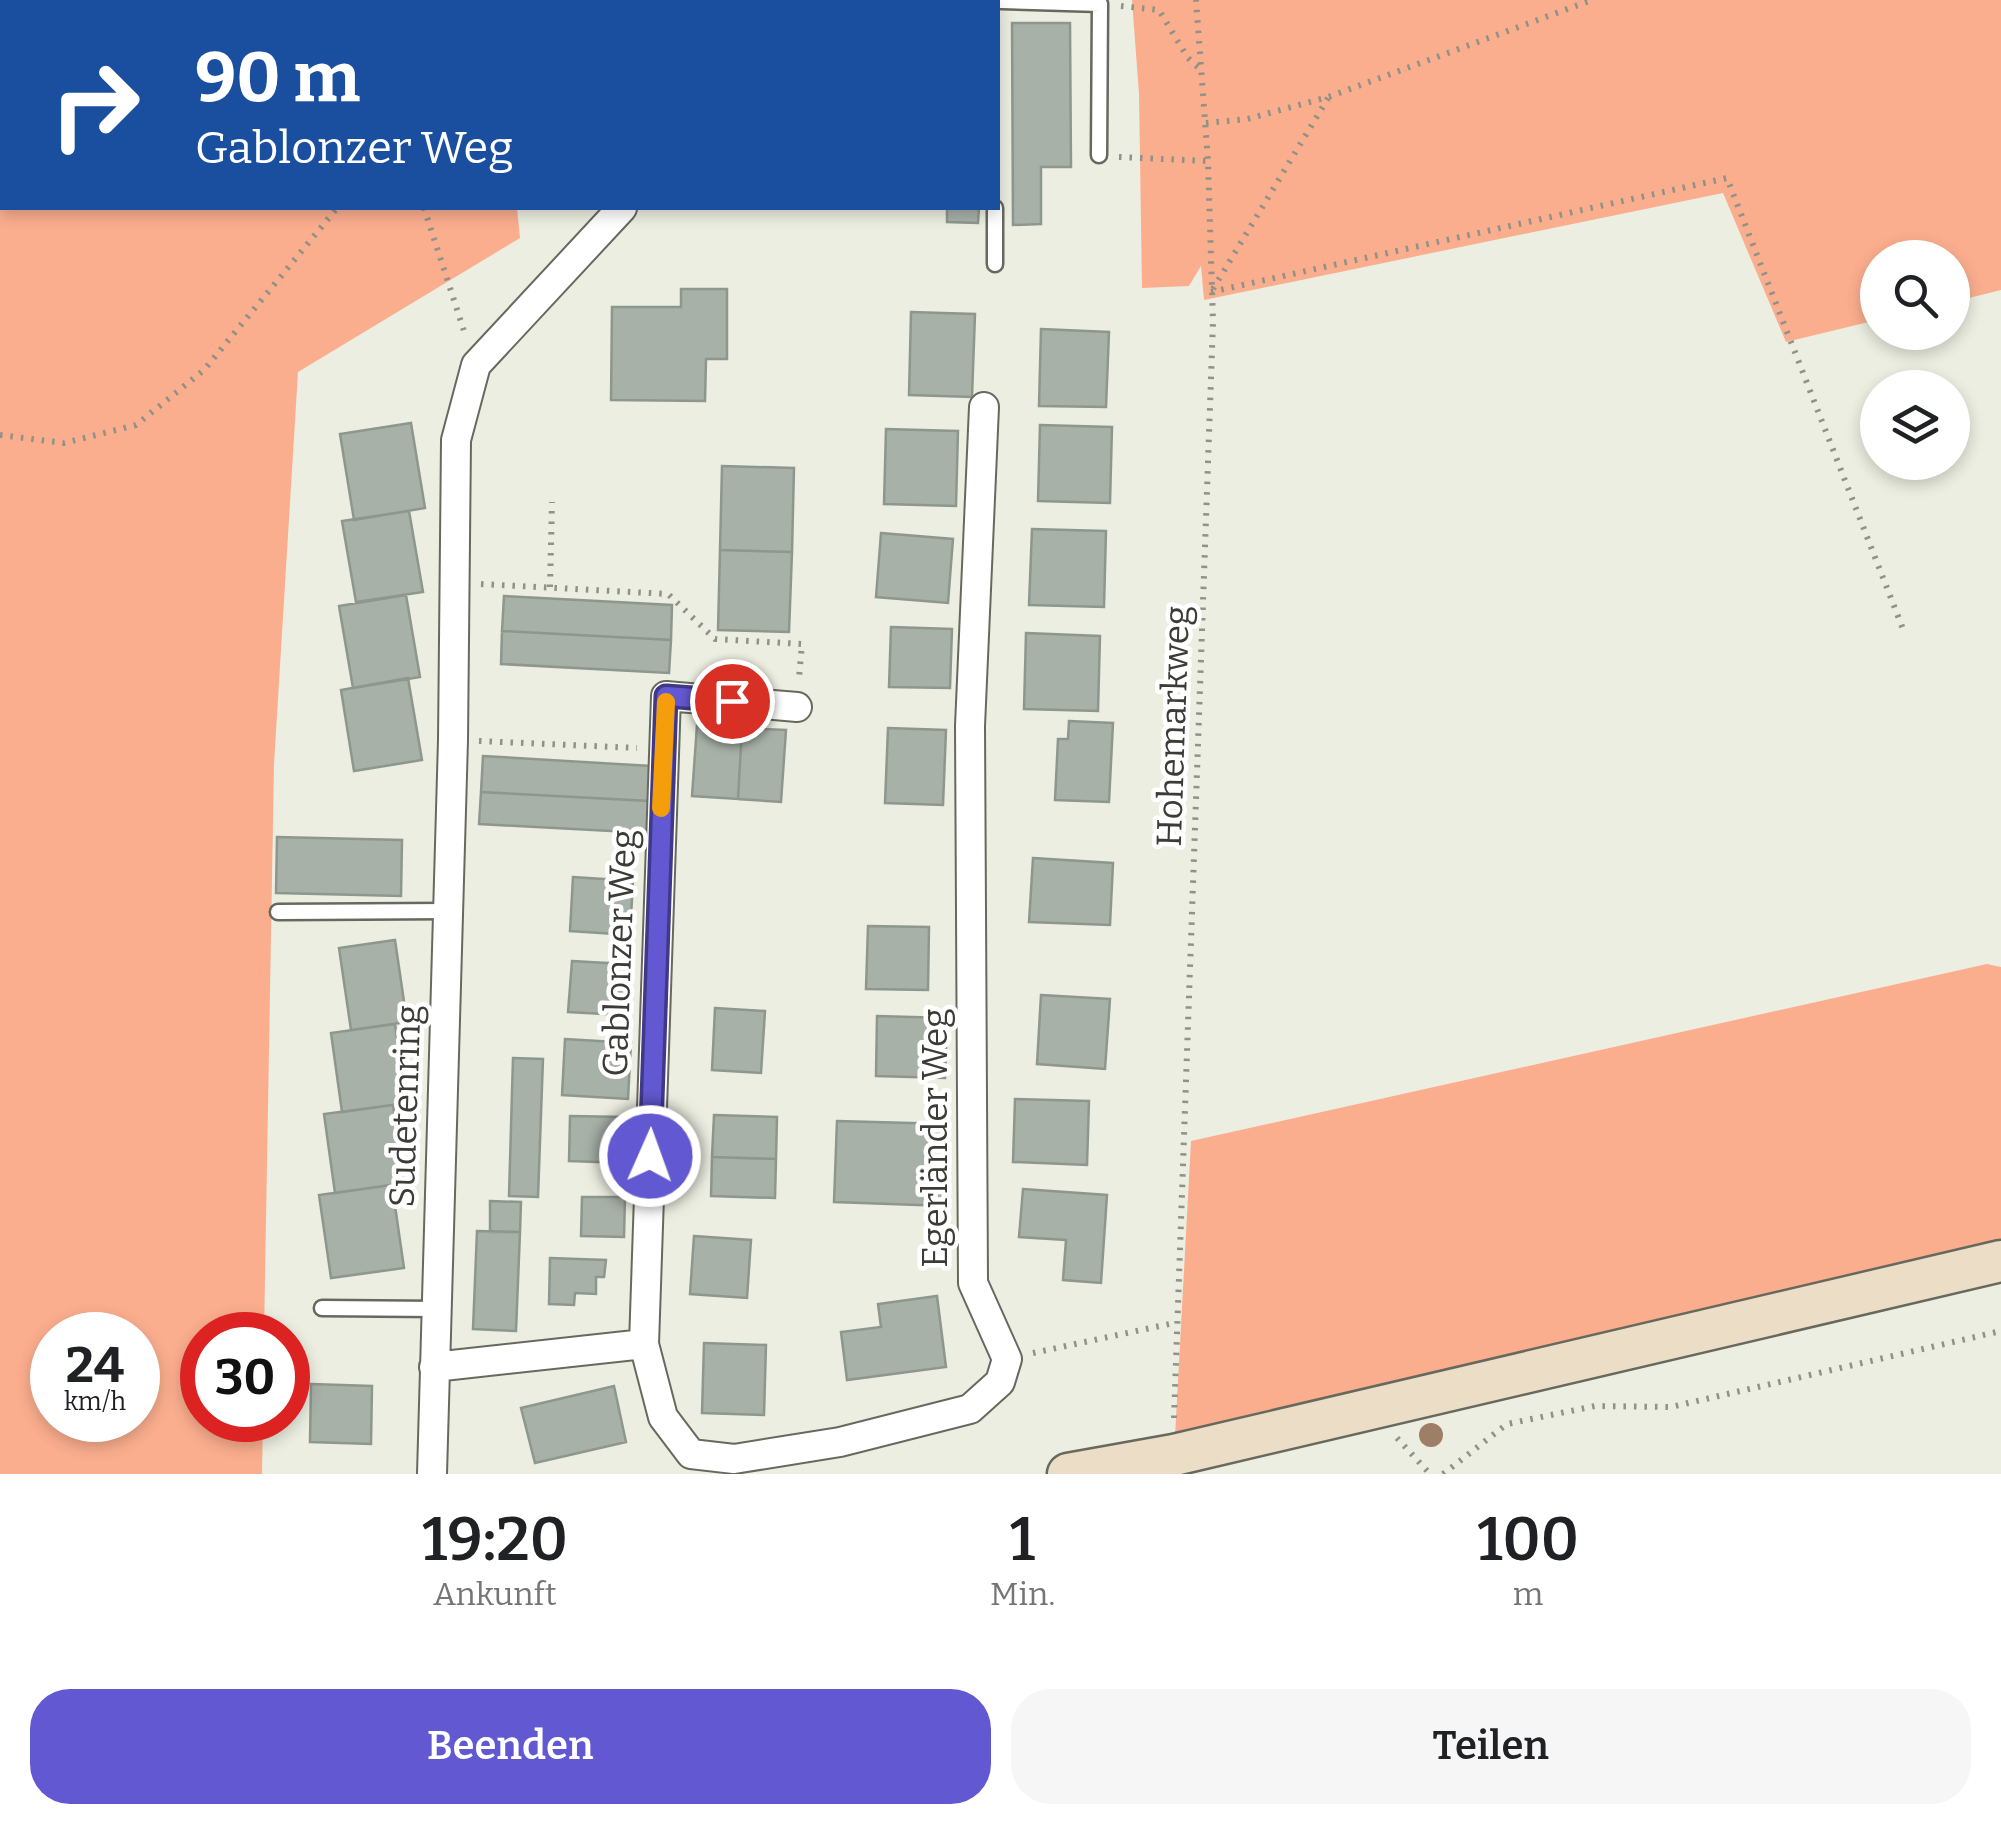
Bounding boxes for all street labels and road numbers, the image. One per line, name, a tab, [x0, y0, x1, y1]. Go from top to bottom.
street label: Hohemarkweg	[1148, 605, 1198, 847]
street label: Gablonzer Weg	[594, 829, 644, 1077]
street label: Sudetenring	[380, 1004, 430, 1208]
street label: Egerländer Weg	[914, 1008, 956, 1268]

